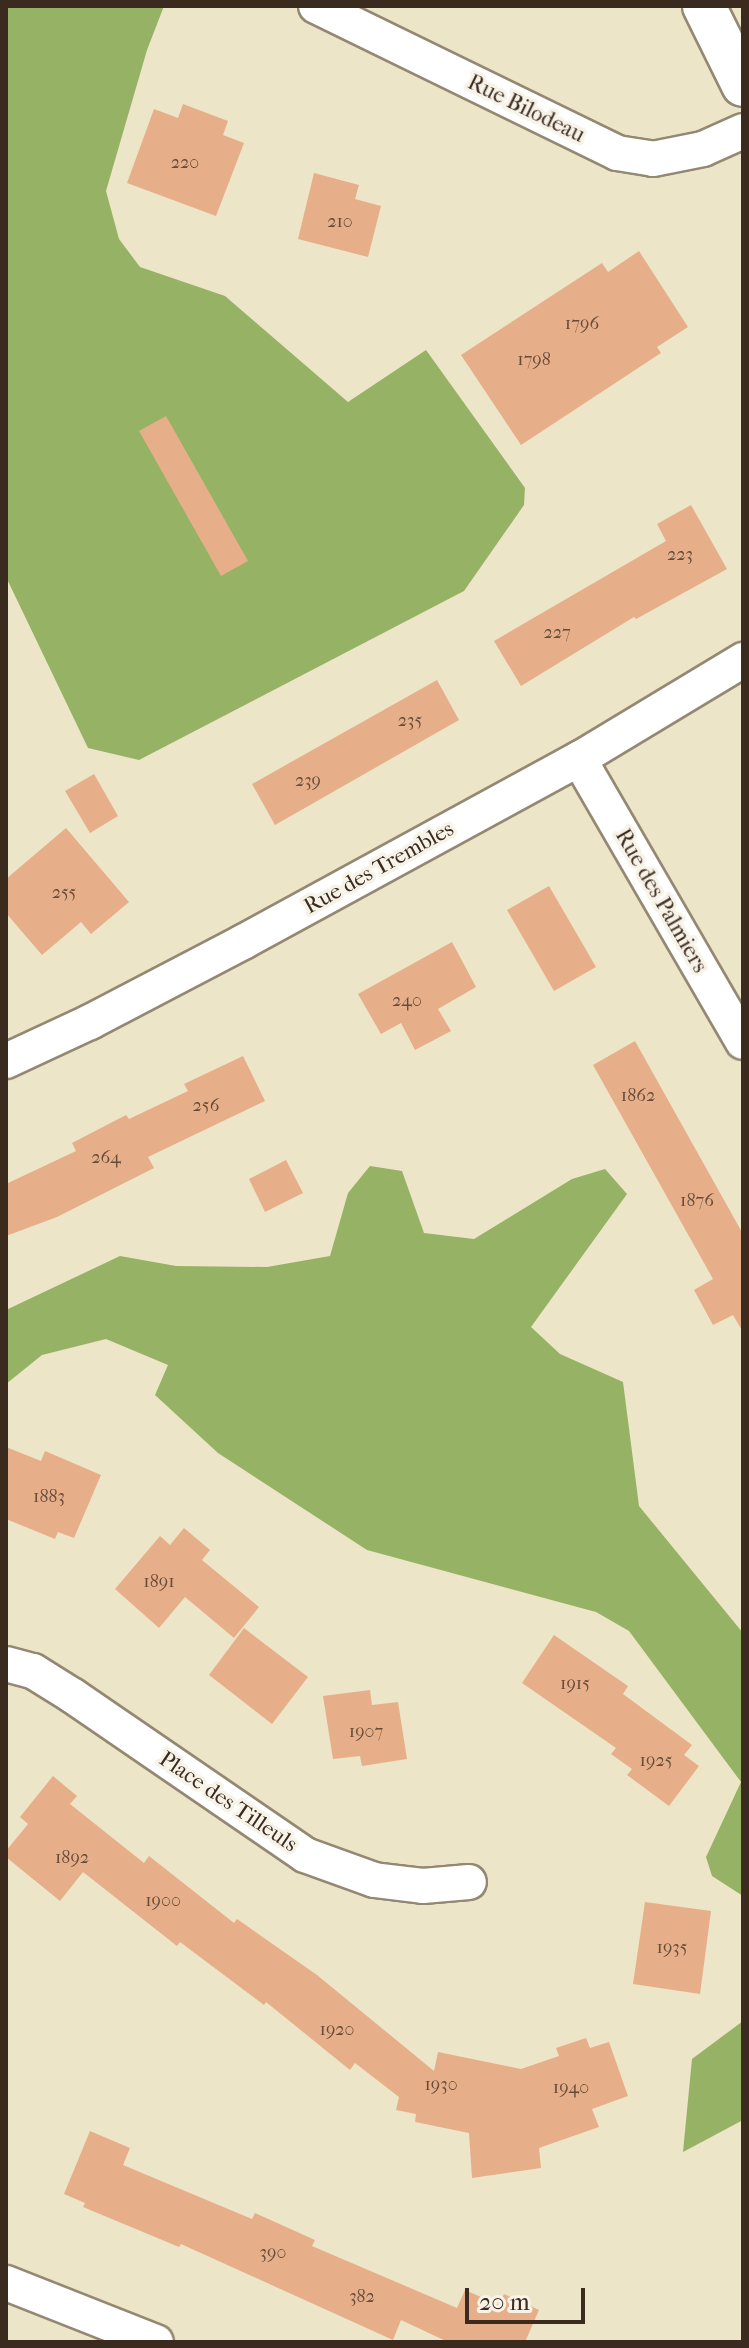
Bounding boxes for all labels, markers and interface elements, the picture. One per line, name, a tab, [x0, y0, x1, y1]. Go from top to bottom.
street label: Rue Bilodeau	[463, 69, 589, 149]
house number: 220	[171, 152, 199, 174]
house number: 210	[327, 211, 353, 233]
house number: 1796	[565, 313, 599, 335]
house number: 1798	[517, 349, 551, 371]
house number: 223	[667, 544, 693, 566]
house number: 227	[543, 622, 571, 644]
house number: 235	[398, 710, 422, 732]
house number: 239	[295, 770, 321, 792]
street label: Rue des Trembles	[300, 816, 458, 920]
street label: Rue des Palmiers	[609, 824, 713, 978]
house number: 255	[52, 882, 76, 904]
house number: 240	[392, 990, 422, 1012]
house number: 1862	[621, 1085, 655, 1107]
house number: 256	[193, 1095, 219, 1117]
house number: 264	[91, 1147, 121, 1169]
house number: 1876	[680, 1190, 714, 1212]
house number: 1883	[33, 1486, 65, 1508]
house number: 1891	[143, 1571, 175, 1593]
house number: 1915	[560, 1673, 590, 1695]
house number: 1907	[349, 1721, 383, 1743]
street label: Place des Tilleuls	[154, 1746, 302, 1858]
house number: 1925	[640, 1750, 672, 1772]
house number: 1892	[55, 1847, 89, 1869]
house number: 1900	[145, 1890, 181, 1912]
house number: 1935	[656, 1937, 688, 1959]
house number: 1920	[319, 2019, 355, 2041]
house number: 1930	[424, 2074, 458, 2096]
house number: 1940	[553, 2077, 589, 2099]
house number: 390	[260, 2242, 286, 2264]
scale bar	[469, 2272, 589, 2322]
house number: 382	[349, 2286, 375, 2308]
text: 20 m	[479, 2288, 530, 2316]

